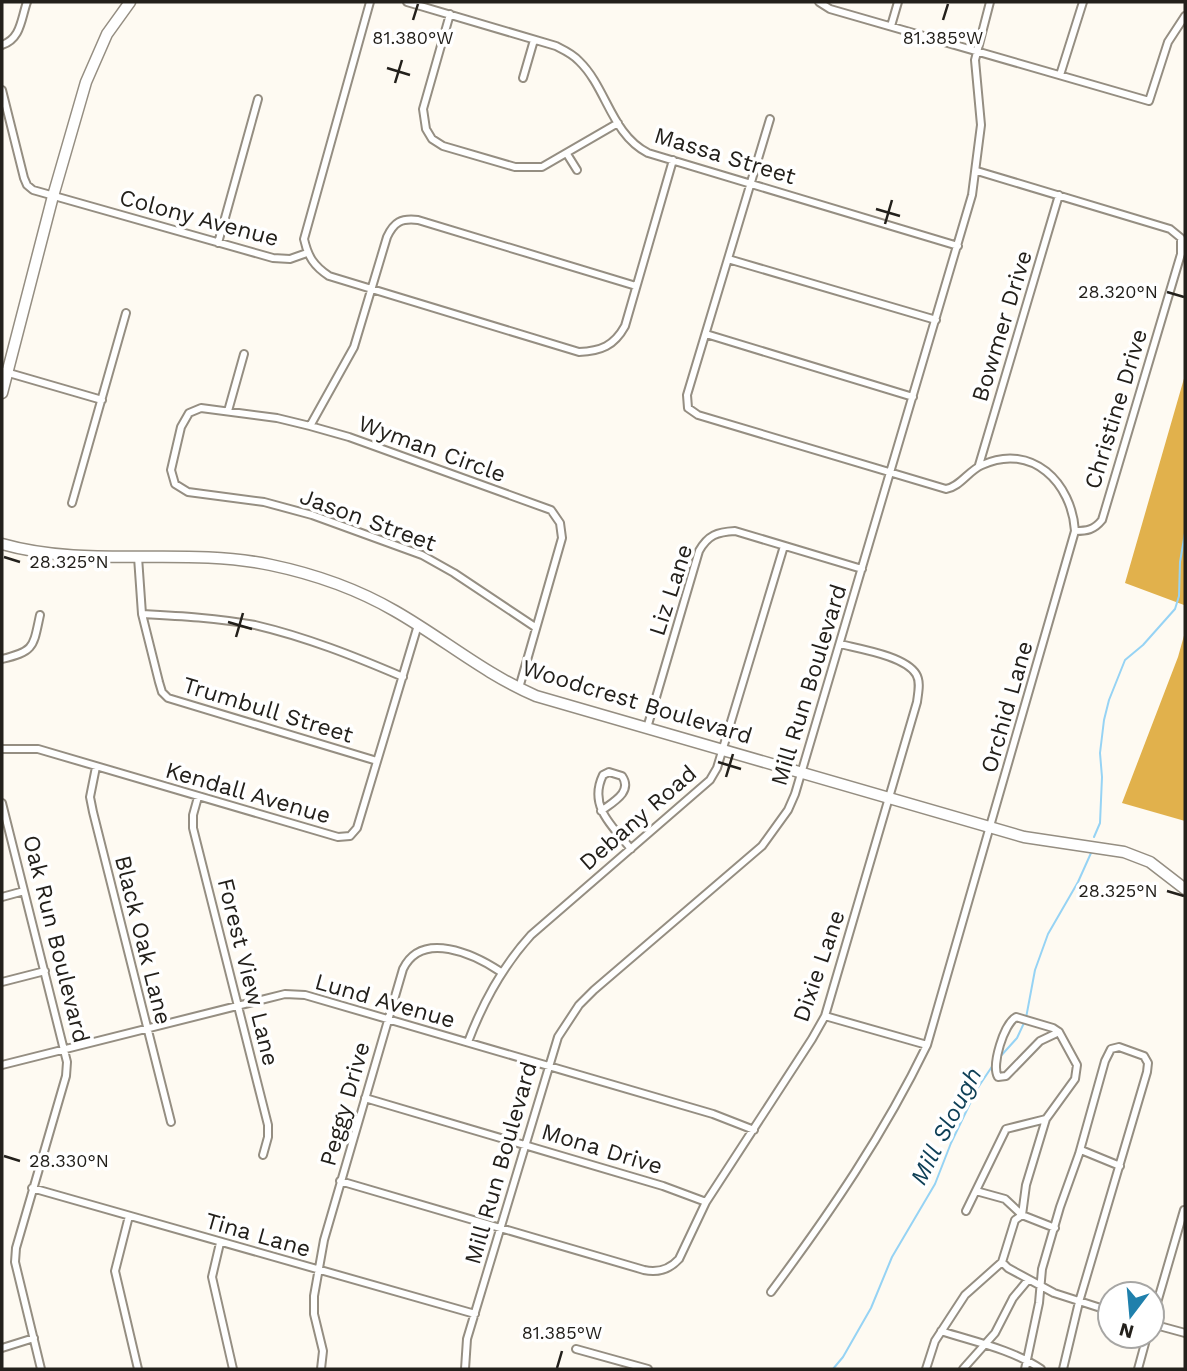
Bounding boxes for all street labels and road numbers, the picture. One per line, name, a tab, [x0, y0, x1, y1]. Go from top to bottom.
street label: Massa Street	[651, 122, 799, 190]
street label: Colony Avenue	[116, 184, 282, 252]
street label: Bowmer Drive	[966, 247, 1038, 405]
street label: Christine Drive	[1079, 326, 1153, 492]
street label: Wyman Circle	[355, 410, 509, 488]
street label: Jason Street	[296, 483, 440, 557]
street label: Liz Lane	[644, 541, 698, 639]
street label: Mill Run Boulevard	[765, 581, 853, 789]
street label: Orchid Lane	[975, 638, 1039, 776]
street label: Woodcrest Boulevard	[519, 654, 755, 750]
street label: Trumbull Street	[180, 671, 357, 749]
street label: Kendall Avenue	[162, 757, 334, 829]
street label: Debany Road	[574, 760, 702, 876]
street label: Oak Run Boulevard	[17, 832, 95, 1046]
street label: Black Oak Lane	[109, 853, 177, 1027]
street label: Forest View Lane	[212, 875, 284, 1069]
street label: Dixie Lane	[787, 907, 851, 1025]
street label: Lund Avenue	[312, 968, 458, 1034]
street label: Peggy Drive	[314, 1039, 376, 1169]
street label: Mill Run Boulevard	[459, 1059, 543, 1267]
street label: Mona Drive	[538, 1118, 666, 1180]
street label: Tina Lane	[202, 1207, 314, 1263]

